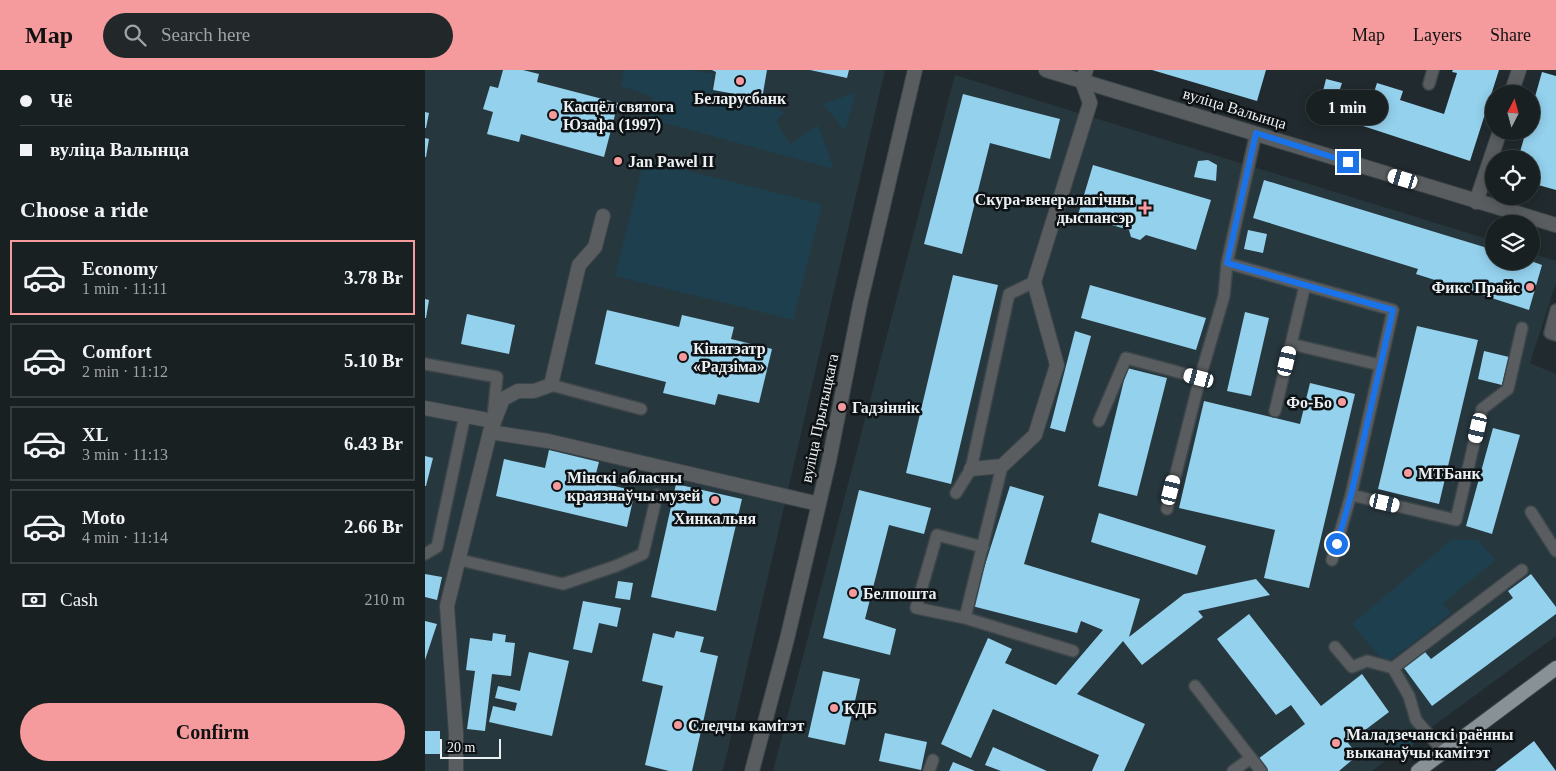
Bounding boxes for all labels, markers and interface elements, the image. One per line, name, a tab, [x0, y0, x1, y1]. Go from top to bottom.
search box	[103, 13, 453, 58]
icon: search	[121, 21, 149, 49]
text: Map	[25, 22, 73, 48]
text: Search here	[161, 24, 250, 45]
text: Map	[1352, 25, 1385, 45]
text: Layers	[1413, 25, 1462, 45]
text: Share	[1490, 25, 1531, 45]
marker: Беларусбанк	[734, 75, 746, 87]
street label: вуліца Валынца	[1181, 85, 1289, 133]
north arrow	[1485, 85, 1540, 140]
map controls	[1485, 85, 1540, 270]
callout: 1 min	[1307, 89, 1389, 124]
text: Чё	[50, 90, 72, 111]
place label: Беларусбанк	[694, 90, 787, 108]
place label: Касцёл святога Юзафа (1997)	[563, 98, 674, 134]
text: 1 min	[1328, 99, 1366, 116]
marker: Касцёл святога Юзафа (1997)	[547, 109, 559, 121]
text: вуліца Валынца	[50, 139, 189, 160]
button: locate	[1485, 150, 1540, 205]
route end	[1337, 151, 1359, 173]
place label: Jan Pawel II	[628, 153, 714, 170]
marker: Jan Pawel II	[612, 155, 624, 167]
car	[1386, 167, 1419, 191]
place label: Скура-венералагічны дыспансэр	[975, 191, 1135, 227]
text: Choose a ride	[20, 197, 148, 222]
marker: Скура-венералагічны дыспансэр	[1138, 201, 1152, 215]
button: layers	[1485, 215, 1540, 270]
icon: car	[22, 255, 67, 300]
text: Economy	[82, 258, 158, 279]
text: 3.78 Br	[344, 267, 403, 288]
place label: Фикс Прайс	[1431, 279, 1520, 297]
text: 1 min · 11:11	[82, 280, 167, 297]
marker: Фикс Прайс	[1524, 281, 1536, 293]
icon: car	[22, 338, 67, 383]
place label: Кінатэатр «Радзіма»	[693, 340, 766, 375]
text: Comfort	[82, 341, 152, 362]
car	[1276, 345, 1297, 377]
text: 5.10 Br	[344, 350, 403, 371]
marker: Кінатэатр «Радзіма»	[677, 351, 689, 363]
street label: вуліца Прытыцкага	[798, 352, 842, 484]
text: 2 min · 11:12	[82, 363, 168, 380]
car	[1182, 367, 1215, 389]
place label: Фо-Бо	[1286, 394, 1332, 411]
marker: Фо-Бо	[1336, 396, 1348, 408]
place label: Гадзіннік	[852, 399, 921, 416]
marker: Гадзіннік	[836, 401, 848, 413]
car	[1467, 412, 1488, 444]
icon: car	[22, 421, 67, 466]
text: XL	[82, 424, 108, 445]
text: 6.43 Br	[344, 433, 403, 454]
text: 3 min · 11:13	[82, 446, 168, 463]
place label: МТБанк	[1418, 465, 1482, 482]
marker: МТБанк	[1402, 467, 1414, 479]
place label: Мінскі абласны краязнаўчы музей	[567, 469, 701, 505]
car	[1160, 474, 1181, 506]
marker: Мінскі абласны краязнаўчы музей	[551, 480, 563, 492]
car	[1368, 492, 1401, 514]
marker: Хинкальня	[709, 494, 721, 506]
icon: car	[22, 504, 67, 549]
text: Moto	[82, 507, 125, 528]
place label: Хинкальня	[674, 510, 757, 527]
text: 2.66 Br	[344, 516, 403, 537]
text: 4 min · 11:14	[82, 529, 168, 546]
route start	[1326, 533, 1348, 555]
place label: Белпошта	[863, 585, 936, 602]
icon: cash	[20, 586, 48, 614]
marker: Белпошта	[847, 587, 859, 599]
text: Cash	[60, 589, 98, 610]
text: 210 m	[365, 591, 405, 608]
place label: КДБ	[844, 700, 877, 718]
marker: КДБ	[828, 702, 840, 714]
button: Confirm	[20, 703, 405, 761]
place label: Следчы камітэт	[688, 717, 805, 734]
marker: Следчы камітэт	[672, 719, 684, 731]
place label: Маладзечанскі раённы выканаўчы камітэт	[1346, 726, 1514, 762]
scale bar	[440, 736, 501, 759]
marker: Маладзечанскі раённы выканаўчы камітэт	[1330, 737, 1342, 749]
text: 20 m	[447, 740, 475, 755]

